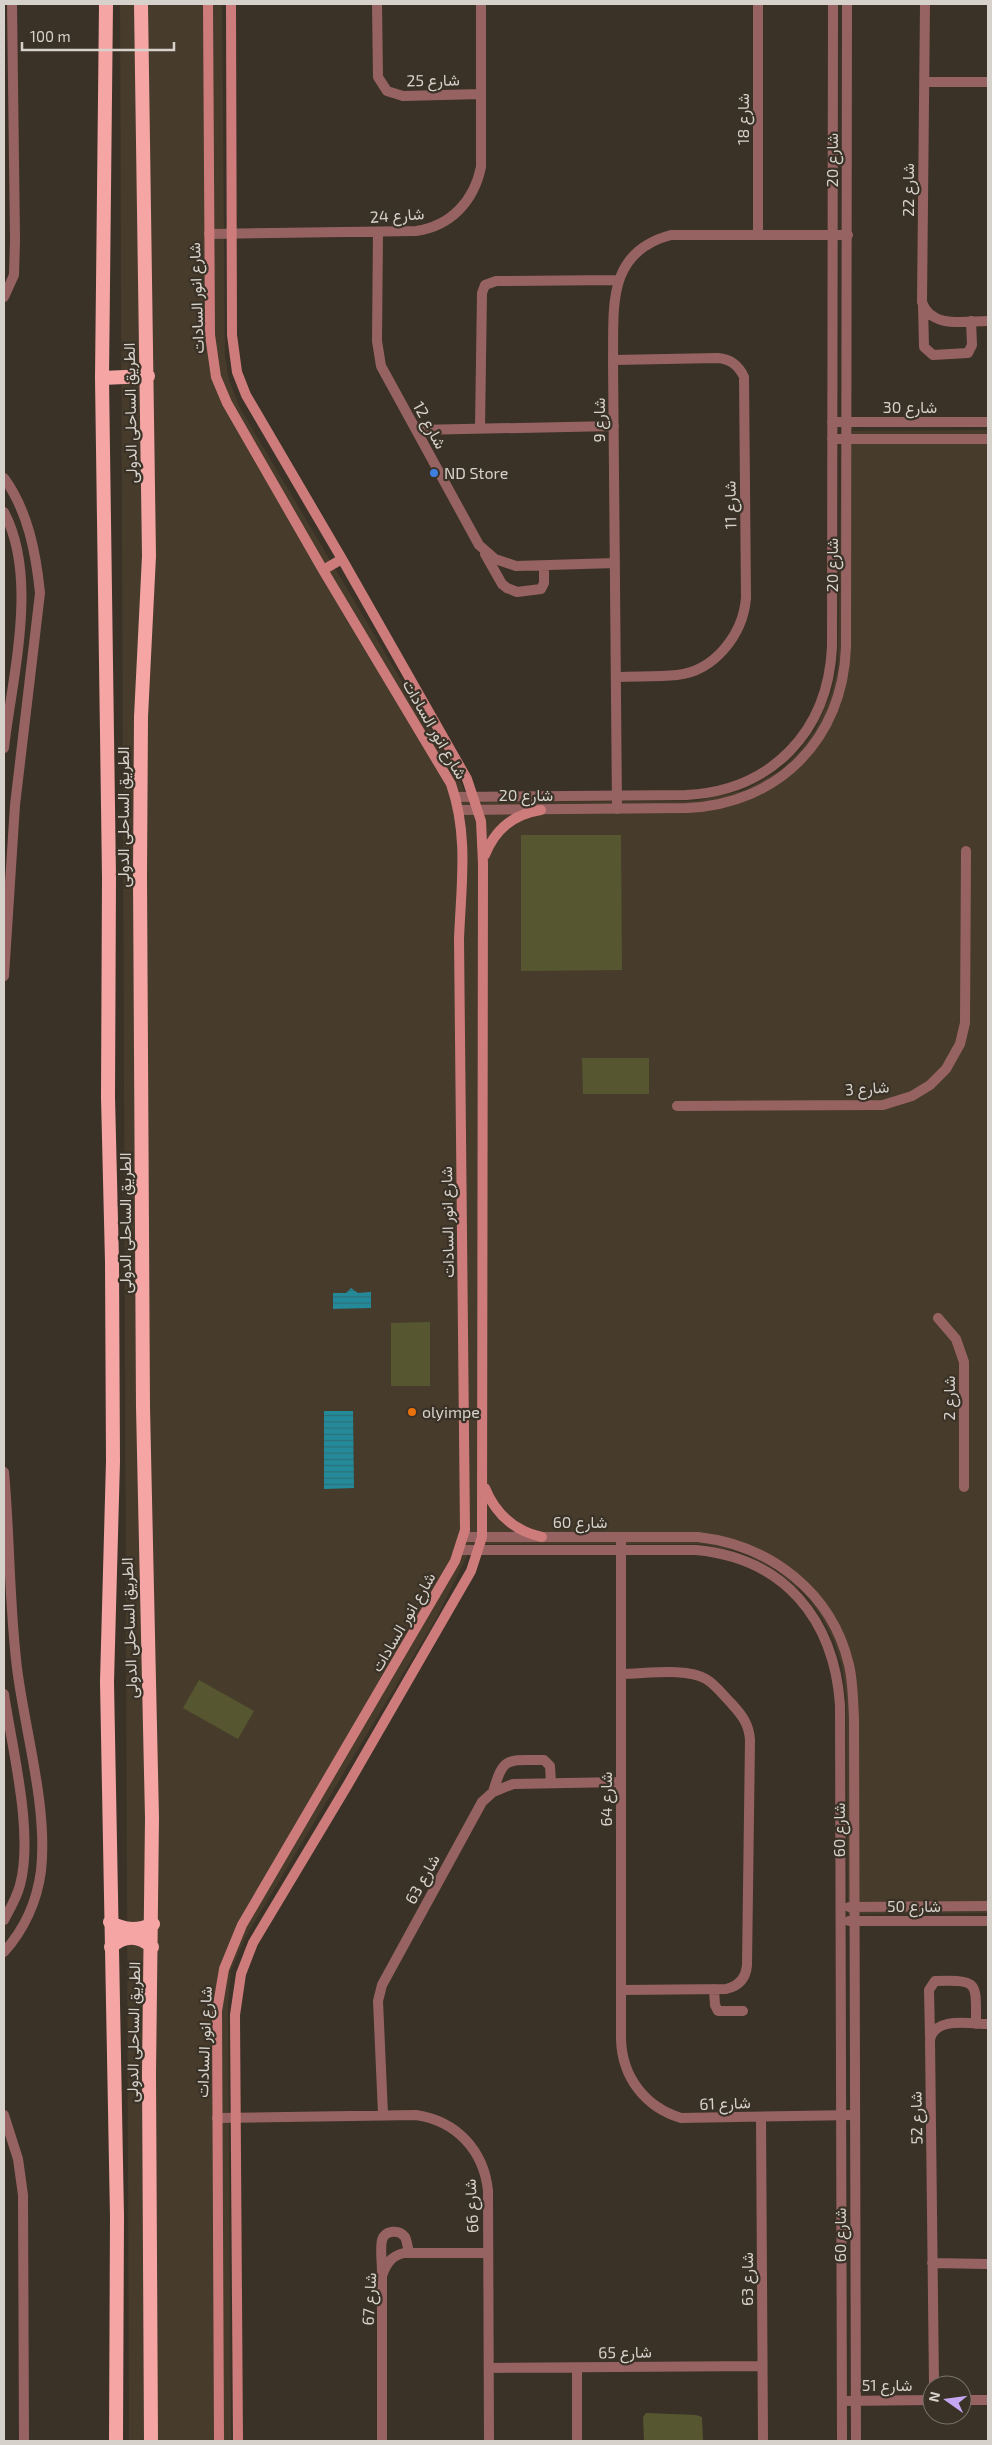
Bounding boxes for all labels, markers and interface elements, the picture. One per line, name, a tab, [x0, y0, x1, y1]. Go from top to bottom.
scale bar	[22, 20, 175, 52]
text: 100 m	[30, 27, 71, 45]
street label: شارع 25	[406, 70, 460, 92]
street label: شارع 18	[733, 93, 755, 145]
street label: شارع 20	[822, 133, 844, 187]
street label: شارع 22	[898, 163, 920, 217]
street label: شارع 24	[369, 203, 425, 229]
street label: شارع انور السادات	[184, 242, 210, 354]
street label: الطريق الساحلى الدولى	[119, 342, 142, 484]
street label: شارع 30	[883, 397, 937, 419]
street label: شارع 12	[407, 398, 451, 453]
street label: شارع 9	[589, 398, 611, 442]
place label: ND Store	[444, 463, 508, 482]
marker: ND Store	[428, 467, 440, 479]
street label: شارع 11	[720, 481, 742, 529]
street label: شارع 20	[822, 538, 844, 592]
street label: شارع انور السادات	[397, 676, 472, 783]
street label: الطريق الساحلى الدولى	[113, 747, 134, 887]
street label: شارع 20	[499, 785, 553, 807]
street label: شارع 3	[844, 1076, 890, 1102]
street label: الطريق الساحلى الدولى	[115, 1153, 136, 1293]
street label: شارع انور السادات	[436, 1166, 460, 1278]
street label: شارع 2	[939, 1376, 961, 1420]
place label: olyimpe	[422, 1402, 480, 1421]
marker: olyimpe	[406, 1406, 418, 1418]
street label: شارع 60	[553, 1512, 607, 1534]
street label: الطريق الساحلى الدولى	[117, 1557, 142, 1699]
street label: شارع انور السادات	[366, 1569, 441, 1676]
street label: شارع 64	[596, 1772, 618, 1826]
street label: شارع 60	[829, 1803, 851, 1857]
street label: شارع 63	[400, 1851, 446, 1908]
street label: شارع 50	[887, 1896, 941, 1918]
street label: الطريق الساحلى الدولى	[122, 1961, 145, 2103]
street label: شارع انور السادات	[192, 1986, 218, 2098]
street label: شارع 52	[906, 2091, 928, 2145]
street label: شارع 61	[699, 2092, 751, 2116]
street label: شارع 66	[460, 2178, 484, 2234]
street label: شارع 60	[830, 2208, 852, 2262]
street label: شارع 63	[737, 2252, 759, 2306]
street label: شارع 67	[358, 2272, 382, 2326]
street label: شارع 65	[598, 2342, 652, 2364]
street label: شارع 51	[862, 2375, 912, 2397]
north arrow	[922, 2375, 972, 2425]
text: N	[924, 2390, 943, 2404]

